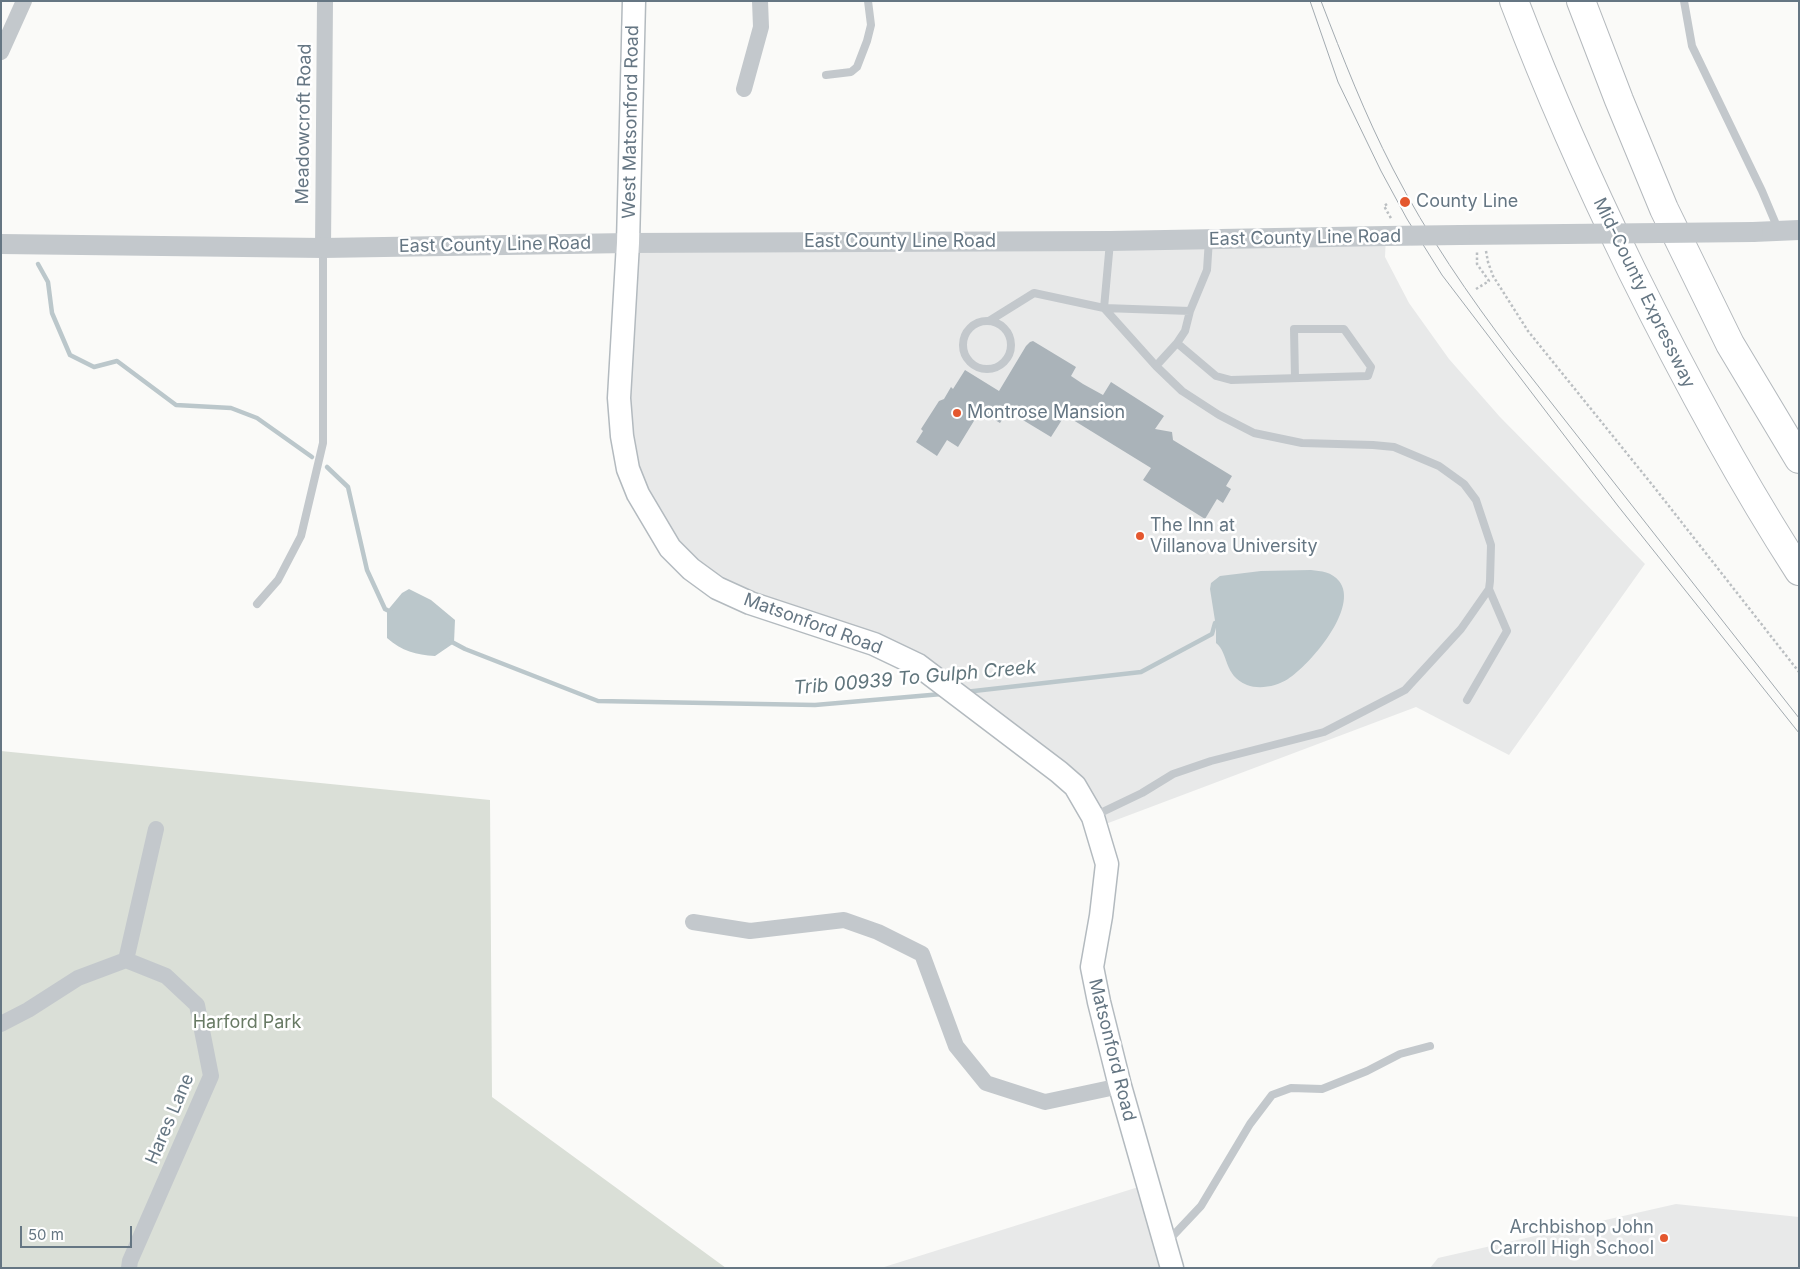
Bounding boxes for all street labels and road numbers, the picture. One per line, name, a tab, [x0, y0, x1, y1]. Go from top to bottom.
street label: West Matsonford Road	[619, 25, 643, 219]
street label: Meadowcroft Road	[292, 43, 316, 205]
street label: Mid-County Expressway	[1589, 194, 1699, 392]
street label: East County Line Road	[1209, 226, 1401, 250]
street label: East County Line Road	[804, 231, 996, 253]
street label: East County Line Road	[399, 233, 591, 257]
street label: Matsonford Road	[741, 589, 885, 659]
street label: Matsonford Road	[1084, 977, 1140, 1123]
street label: Hares Lane	[141, 1070, 199, 1168]

